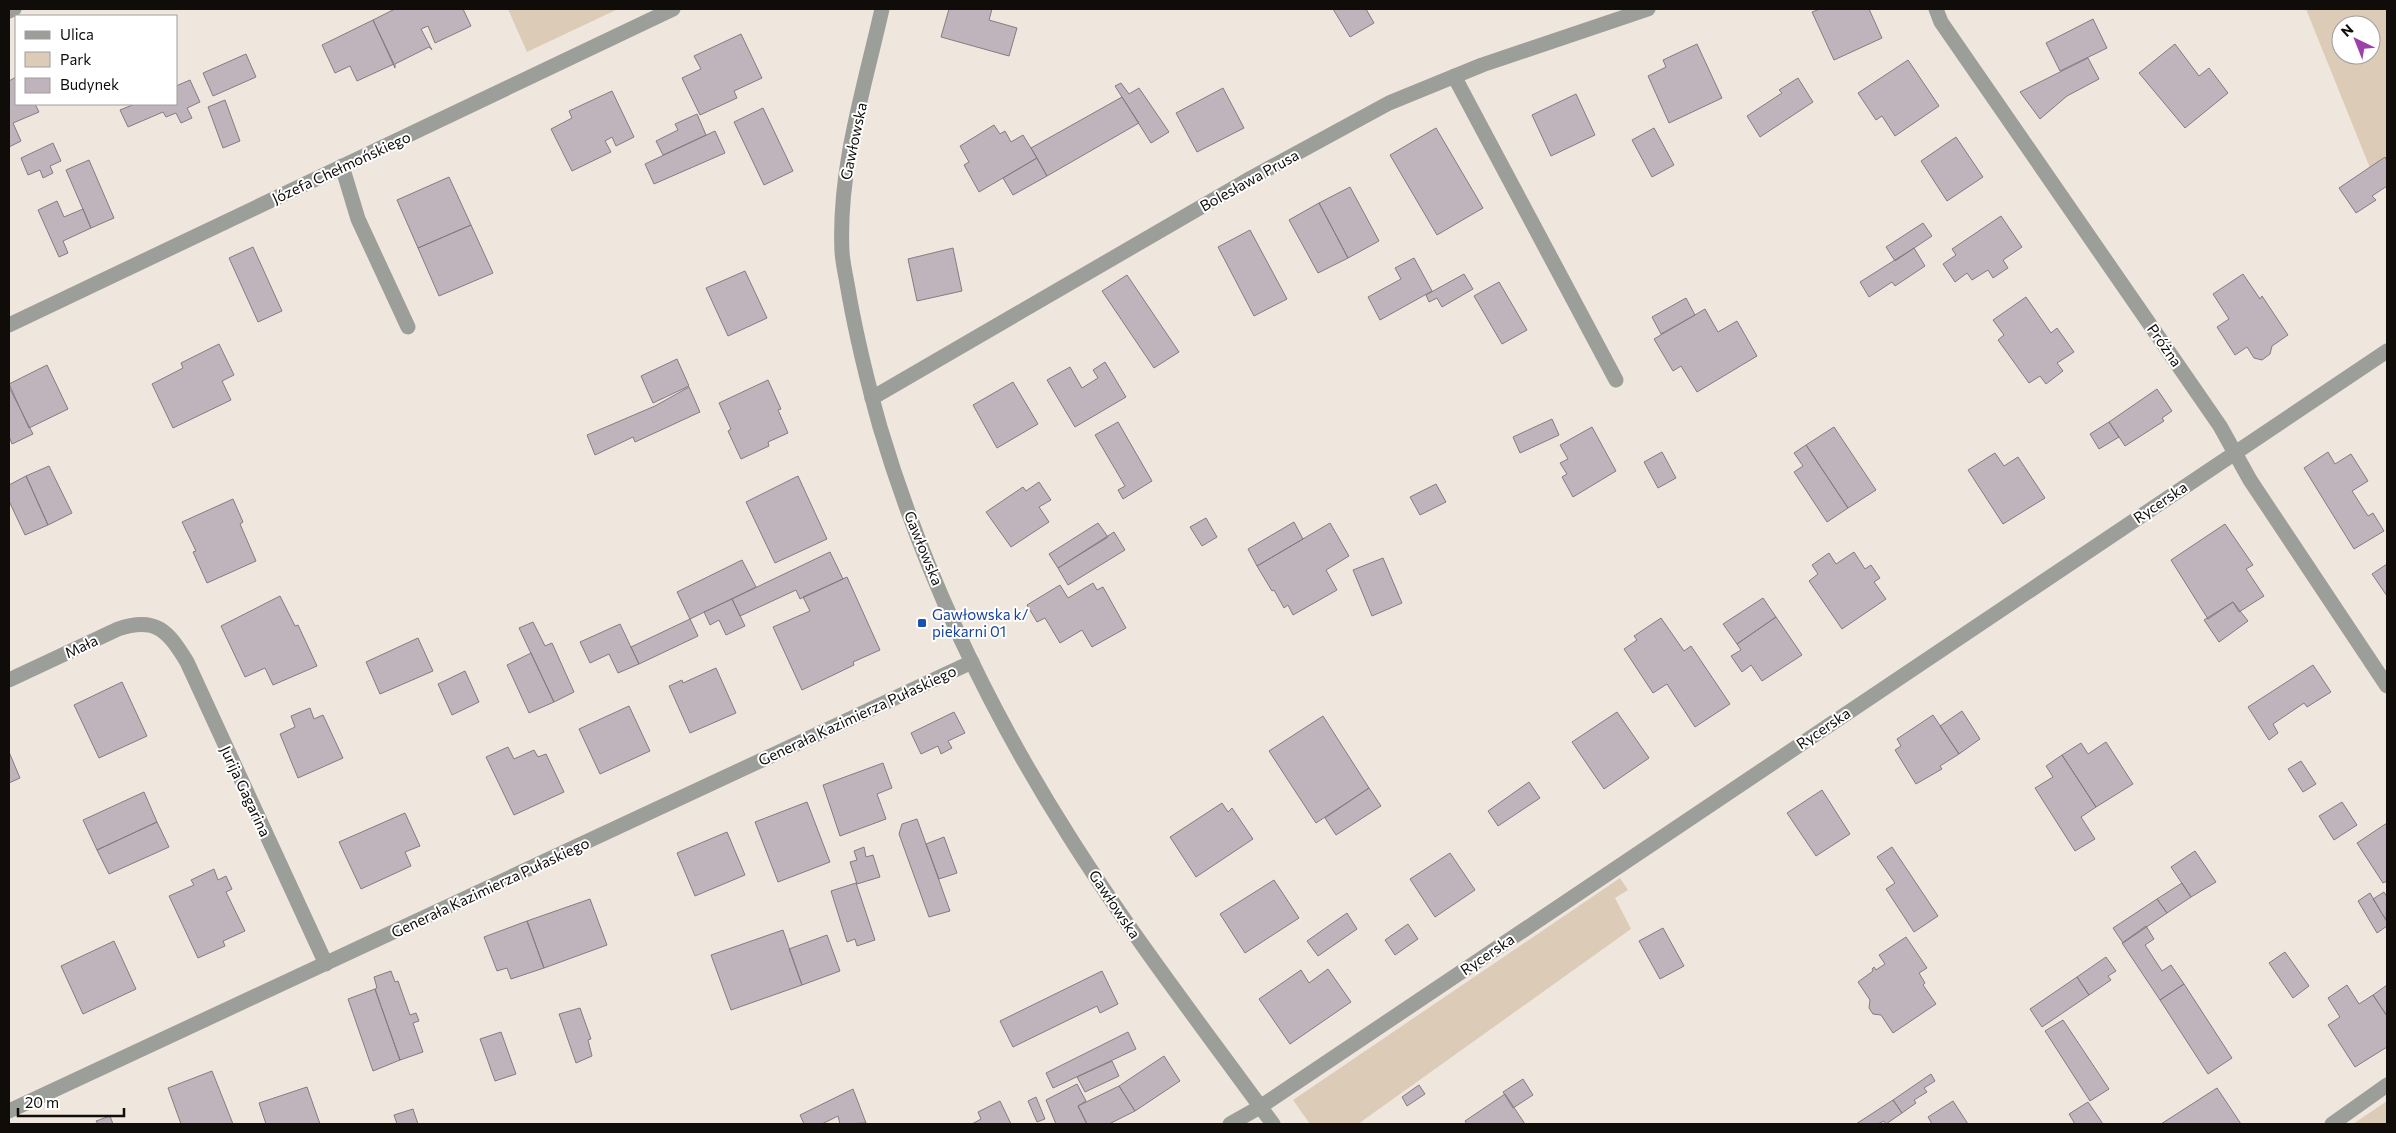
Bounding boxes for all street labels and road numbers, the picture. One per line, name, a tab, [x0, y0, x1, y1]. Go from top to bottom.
street label: Gawłowska	[836, 101, 870, 181]
street label: Józefa Chełmońskiego	[269, 127, 413, 207]
street label: Bolesława Prusa	[1196, 145, 1302, 215]
street label: Próżna	[2144, 320, 2186, 370]
street label: Rycerska	[2130, 477, 2190, 527]
street label: Gawłowska	[901, 508, 947, 588]
street label: Mała	[62, 631, 100, 661]
street label: Generała Kazimierza Pułaskiego	[755, 661, 959, 769]
street label: Rycerska	[1793, 703, 1853, 753]
street label: Jurija Gagarina	[217, 743, 275, 839]
street label: Generała Kazimierza Pułaskiego	[388, 833, 592, 941]
street label: Gawłowska	[1086, 866, 1144, 942]
street label: Rycerska	[1457, 929, 1517, 979]

